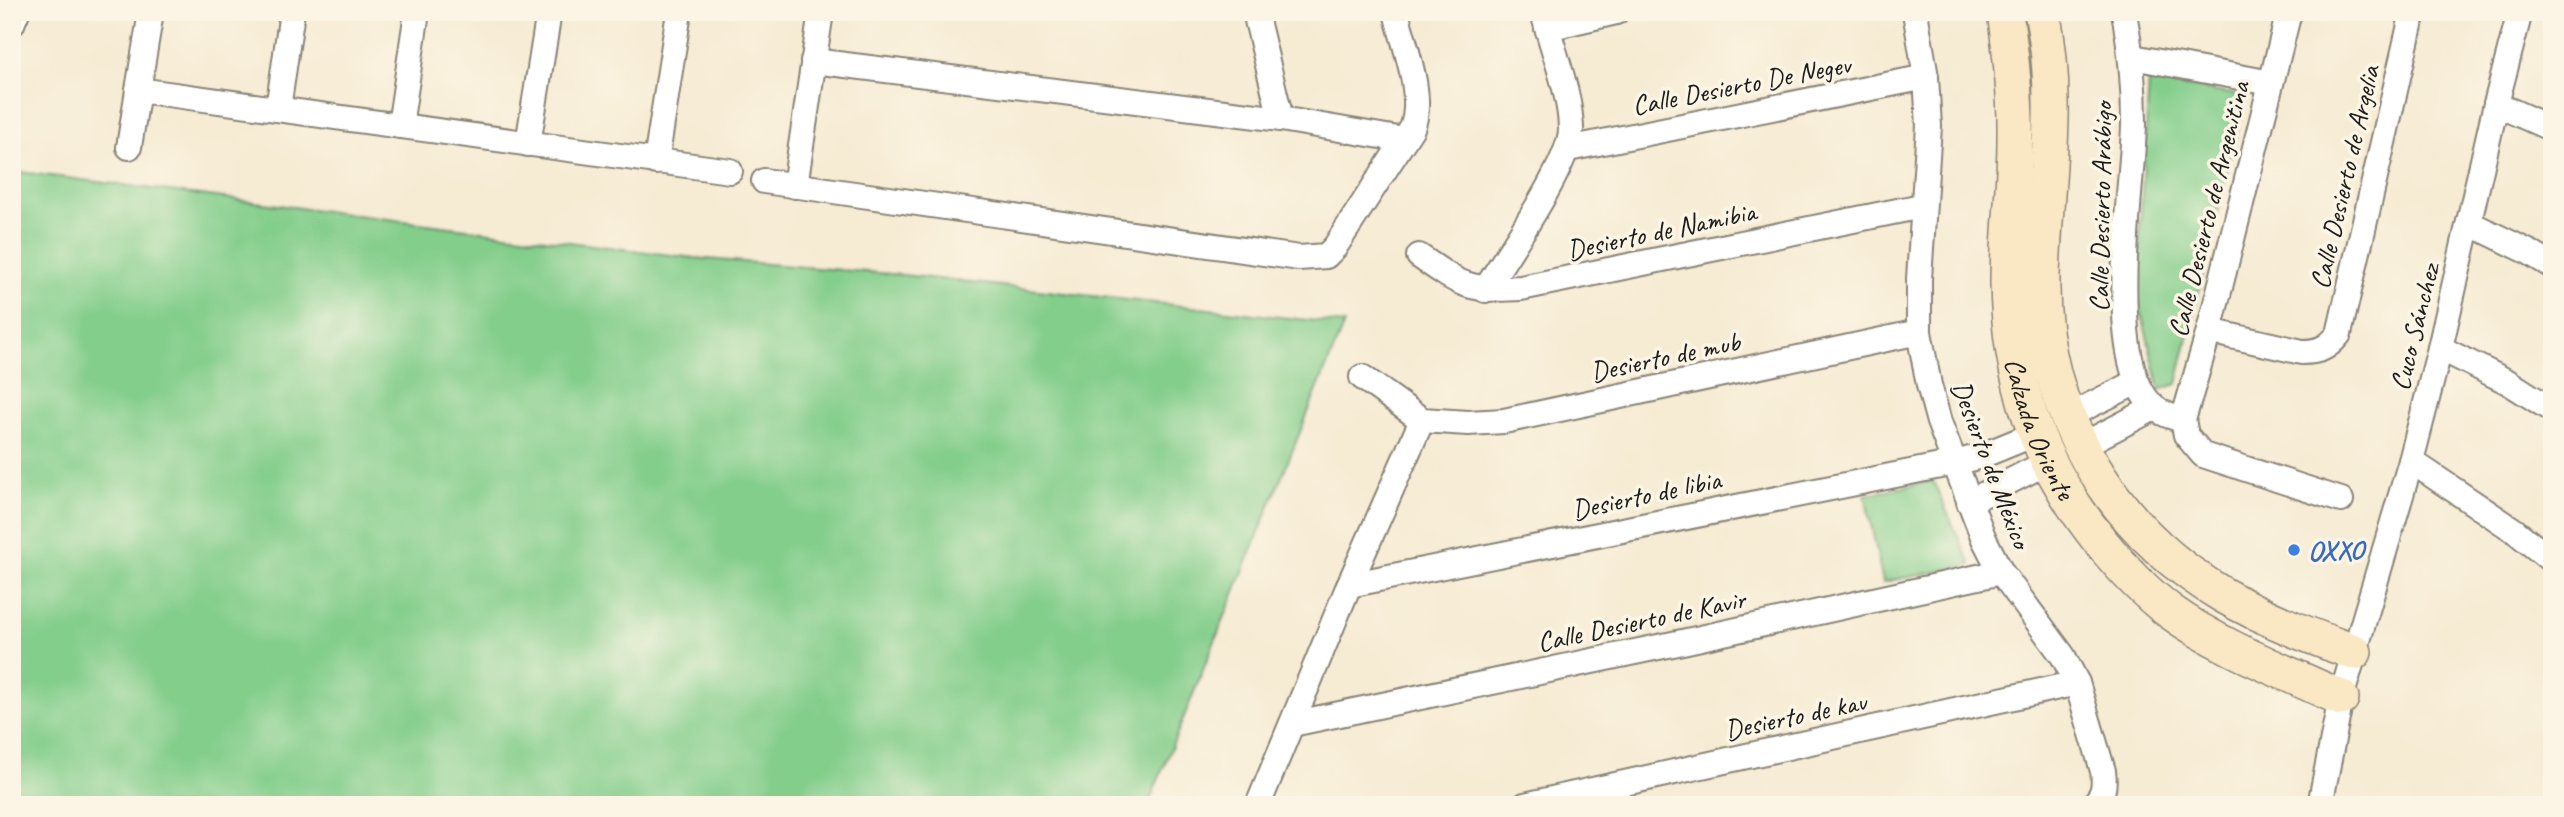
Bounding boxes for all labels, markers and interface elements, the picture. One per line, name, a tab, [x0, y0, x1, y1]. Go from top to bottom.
street label: Calle Desierto De Negev	[1629, 46, 1856, 123]
street label: Calle Desierto de Argelia	[2302, 60, 2388, 292]
street label: Calle Desierto de Argenitina	[2160, 76, 2258, 340]
street label: Calle Desierto Arábigo	[2081, 99, 2120, 312]
street label: Desierto de Namibia	[1564, 193, 1761, 268]
street label: Cuco Sánchez	[2382, 257, 2448, 394]
street label: Desierto de mub	[1587, 323, 1745, 389]
street label: Calzada Oriente	[1997, 355, 2084, 507]
street label: Desierto de México	[1944, 376, 2041, 556]
street label: Desierto de libia	[1569, 461, 1725, 527]
place label: OXXO	[2308, 533, 2367, 568]
marker: OXXO	[2286, 542, 2302, 558]
street label: Calle Desierto de Kavir	[1534, 581, 1750, 660]
street label: Desierto de kav	[1721, 683, 1871, 748]

